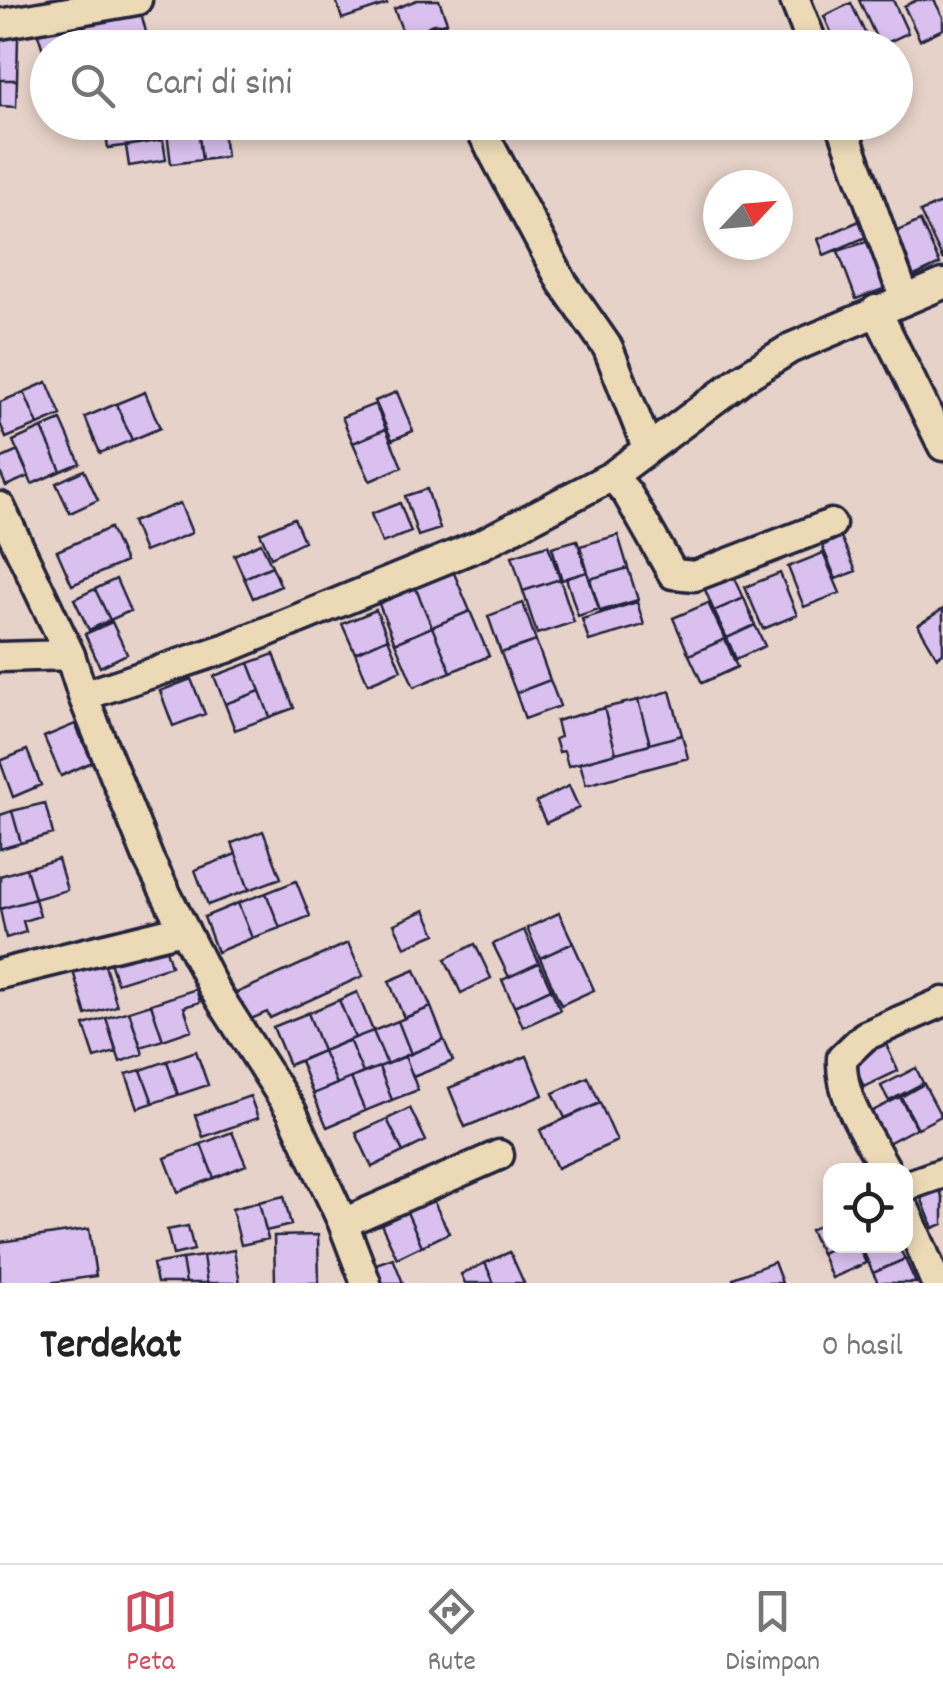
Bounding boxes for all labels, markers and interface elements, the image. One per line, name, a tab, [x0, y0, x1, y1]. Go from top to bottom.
search box	[30, 30, 913, 140]
icon: search	[65, 58, 120, 113]
text: Cari di sini	[145, 58, 292, 113]
north arrow	[703, 170, 793, 260]
map controls	[823, 1163, 913, 1253]
button: locate	[823, 1163, 913, 1253]
text: Terdekat	[40, 1318, 181, 1378]
text: 0 hasil	[822, 1325, 903, 1371]
tab: Peta	[123, 1584, 178, 1684]
tab: Rute	[424, 1584, 479, 1684]
tab: Disimpan	[725, 1584, 820, 1684]

